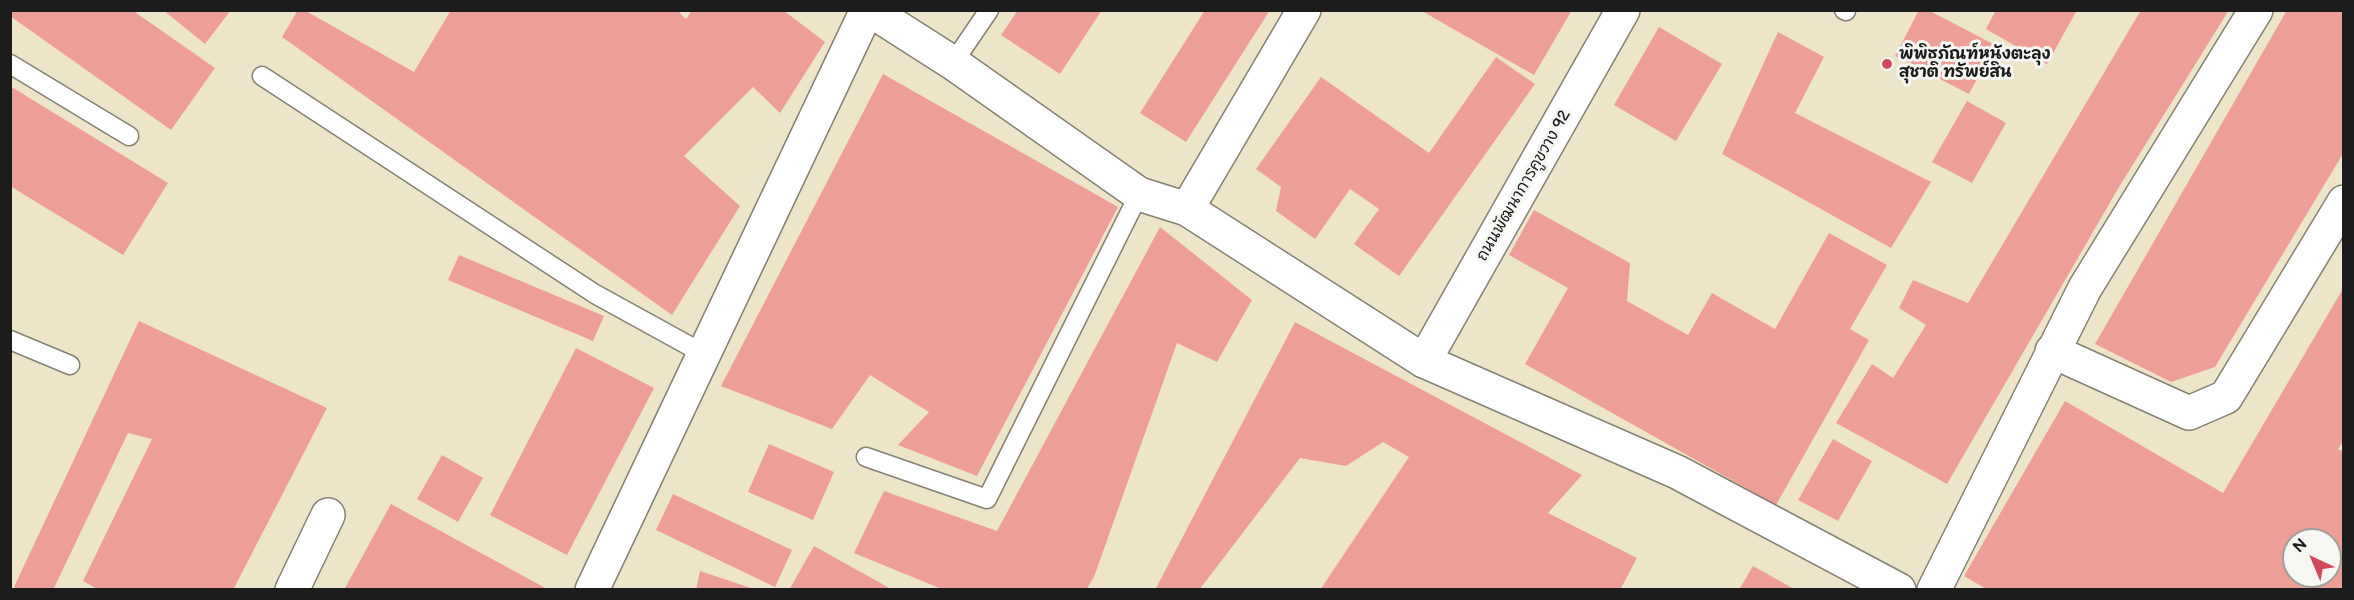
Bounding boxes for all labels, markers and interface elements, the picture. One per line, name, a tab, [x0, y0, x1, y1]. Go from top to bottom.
place label: พิพิธภัณฑ์หนังตะลุง สุชาติ ทรัพย์สิน	[1899, 45, 2051, 83]
marker: พิพิธภัณฑ์หนังตะลุง สุชาติ ทรัพย์สิน	[1880, 57, 1894, 71]
street label: ถนนพัฒนาการคูขวาง 92	[1473, 107, 1575, 265]
north arrow	[2282, 528, 2342, 588]
text: N	[2290, 535, 2311, 557]

